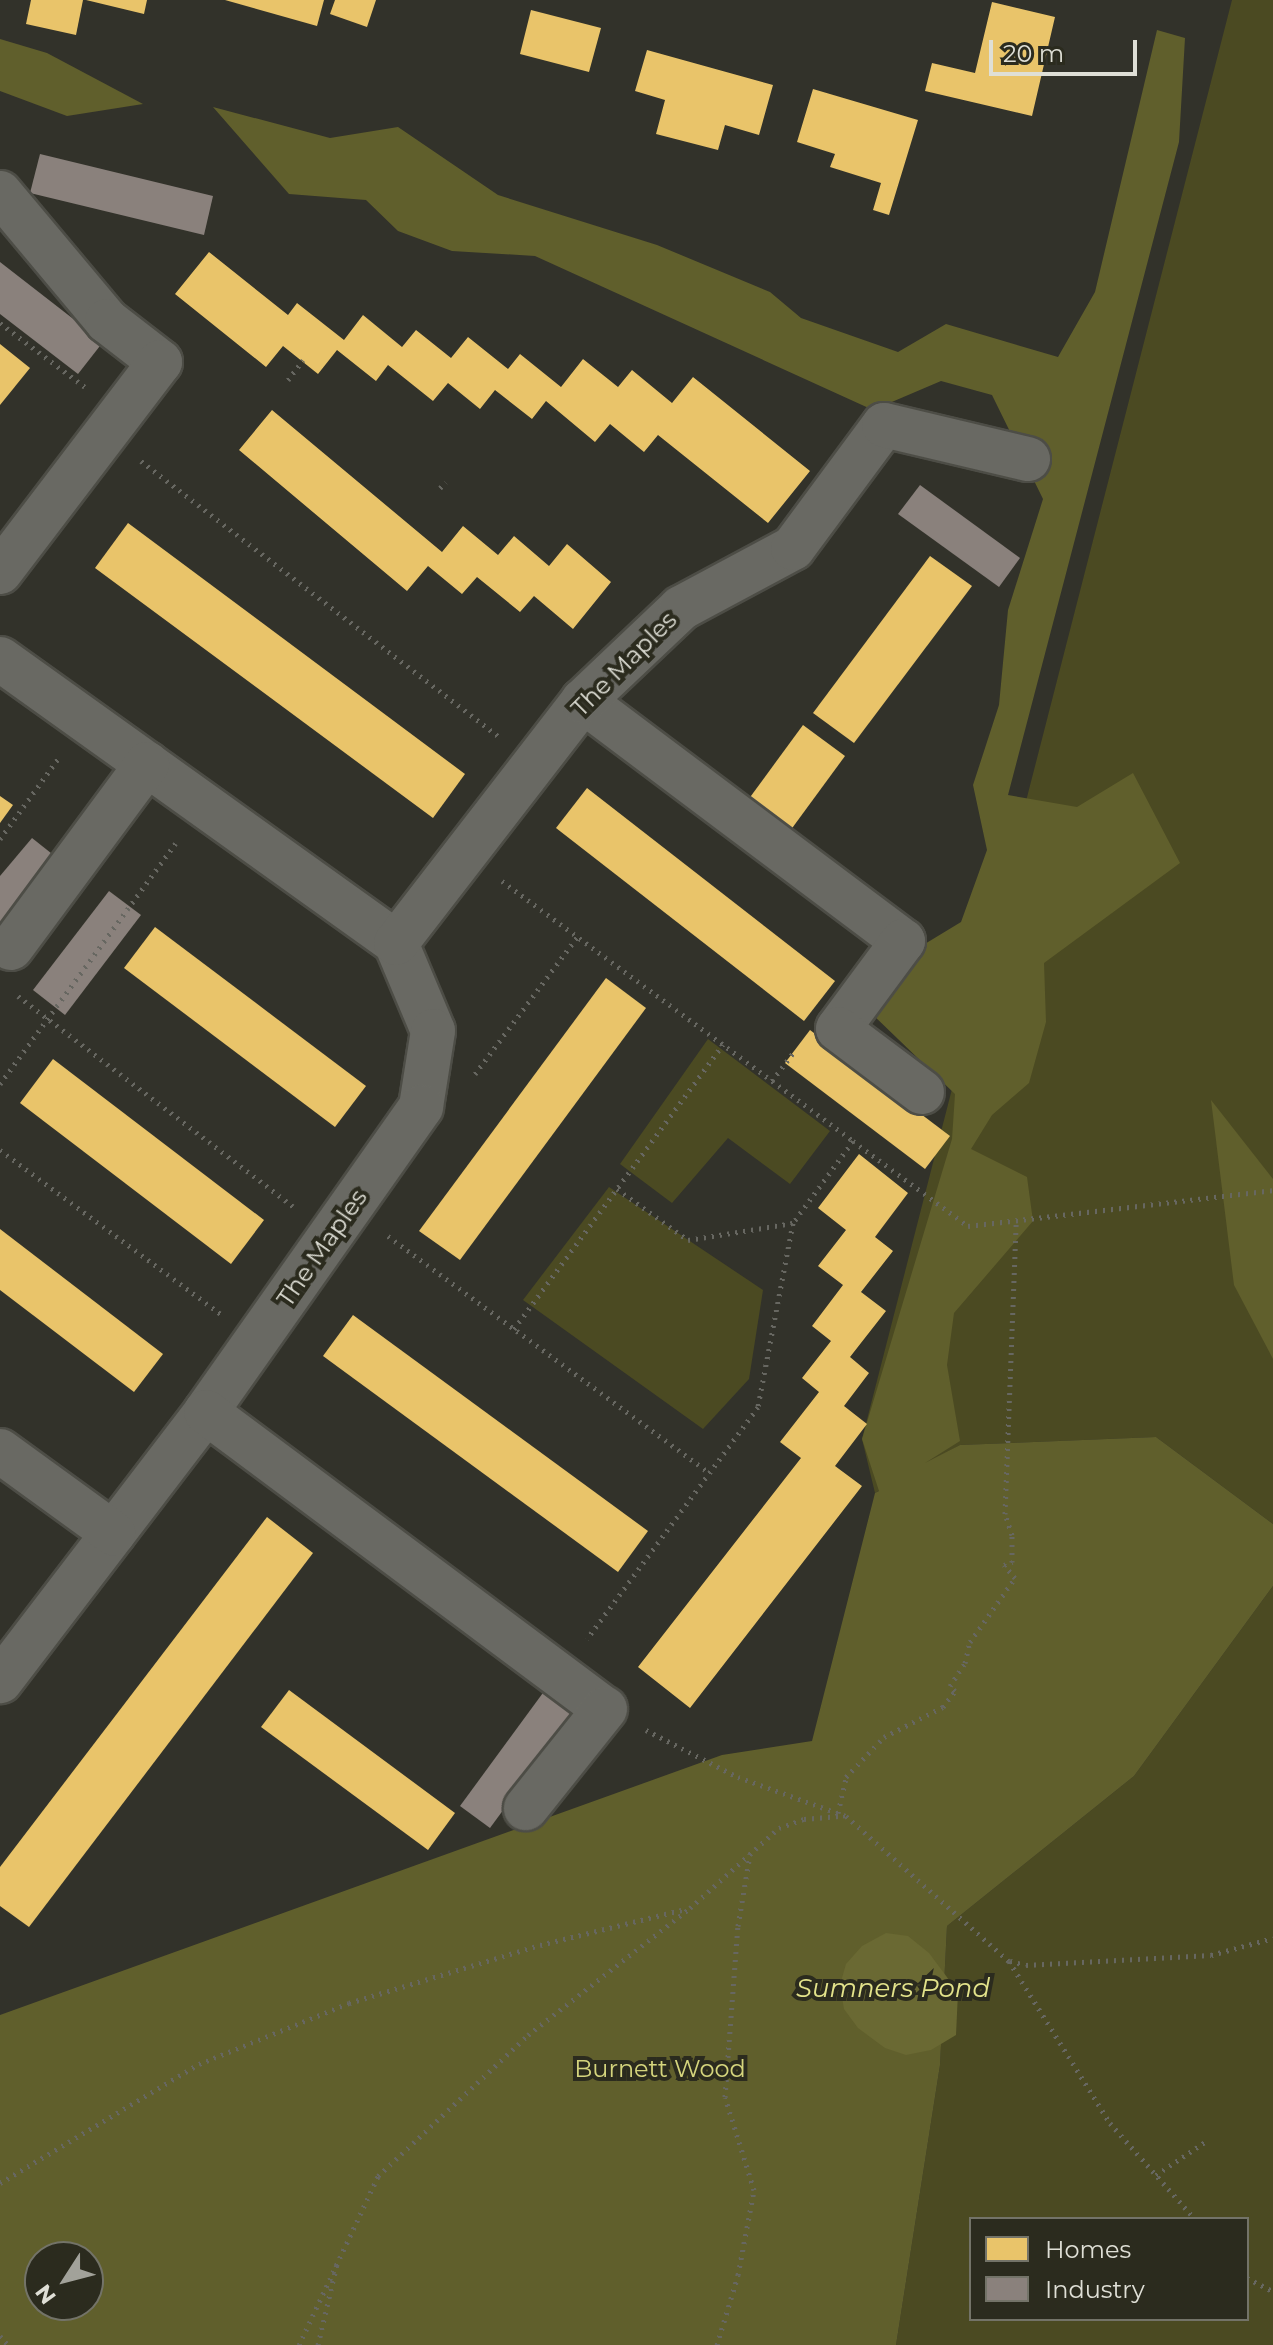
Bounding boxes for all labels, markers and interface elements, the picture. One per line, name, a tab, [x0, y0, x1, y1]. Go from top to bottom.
scale bar	[993, 24, 1141, 74]
text: 20 m	[1003, 39, 1064, 68]
street label: The Maples	[565, 605, 683, 723]
street label: The Maples	[271, 1184, 373, 1312]
water label: Sumners Pond	[796, 1973, 990, 2005]
park label: Burnett Wood	[574, 2055, 746, 2083]
legend	[969, 2217, 1249, 2321]
text: Homes	[1045, 2235, 1131, 2264]
north arrow	[24, 2241, 104, 2321]
text: Industry	[1045, 2275, 1145, 2304]
text: N	[30, 2279, 62, 2309]

